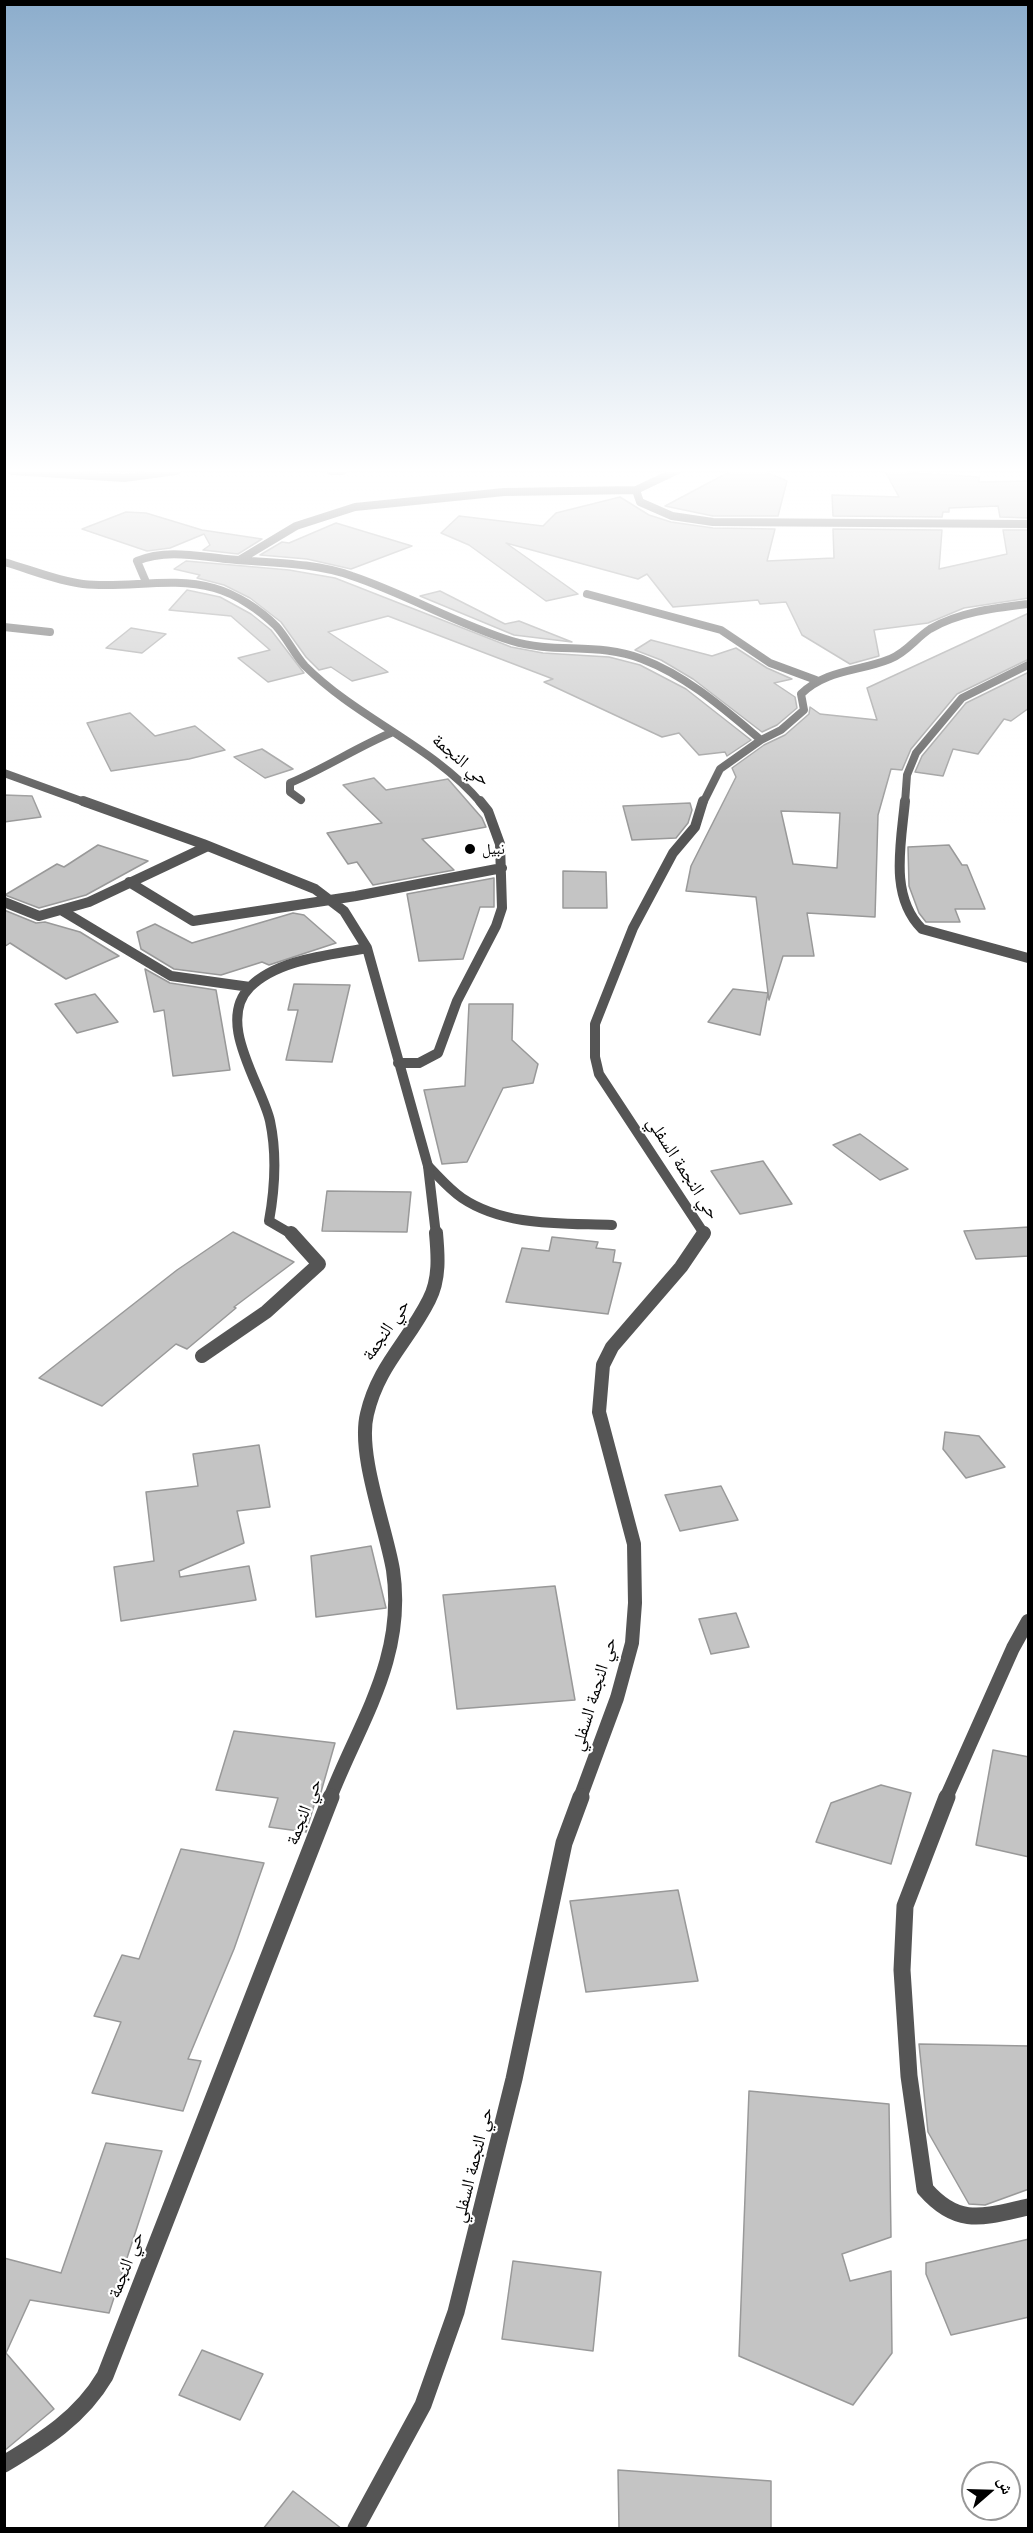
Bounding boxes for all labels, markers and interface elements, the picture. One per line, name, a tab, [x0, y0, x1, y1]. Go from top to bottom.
street label: حي النجمة	[427, 729, 495, 791]
place label: نبيل	[482, 840, 505, 858]
marker: نبيل	[463, 842, 477, 856]
street label: حي النجمة السفلي	[642, 1113, 724, 1223]
street label: حي النجمة	[358, 1295, 414, 1365]
street label: حي النجمة السفلي	[566, 1634, 622, 1754]
street label: حي النجمة	[281, 1776, 327, 1848]
street label: حي النجمة السفلي	[448, 2105, 498, 2225]
street label: حي النجمة	[103, 2229, 149, 2301]
north arrow	[961, 2461, 1021, 2521]
text: ش	[994, 2474, 1018, 2497]

